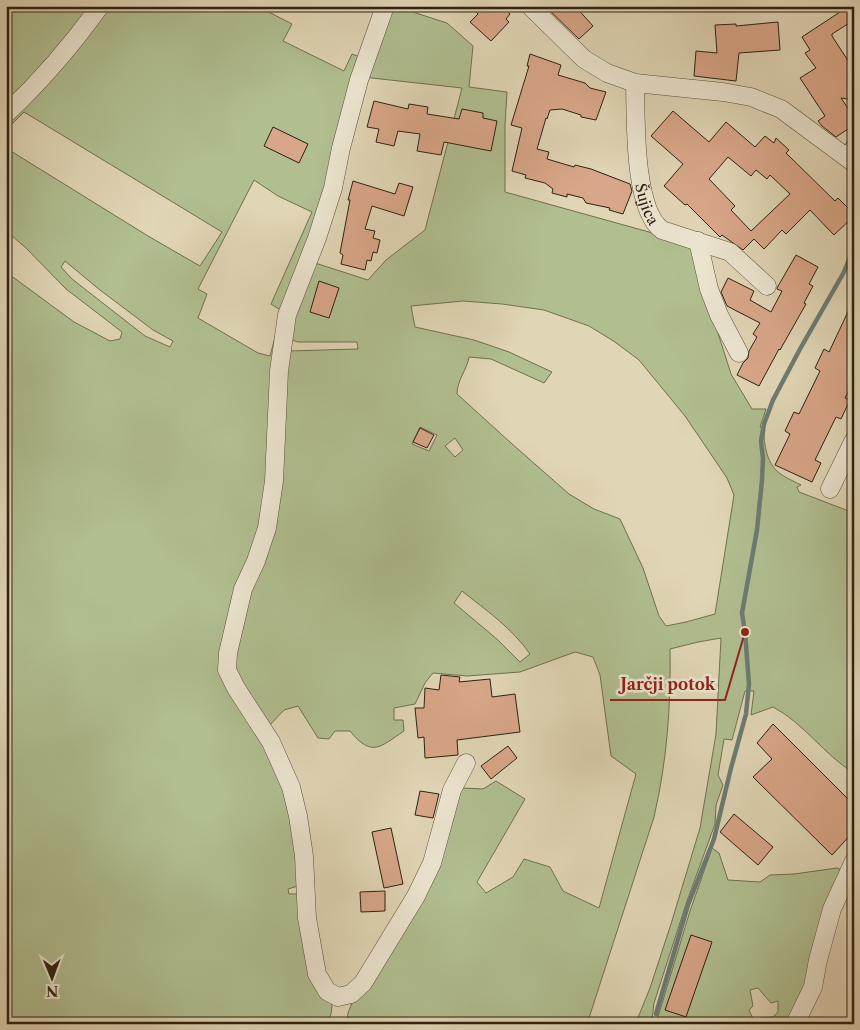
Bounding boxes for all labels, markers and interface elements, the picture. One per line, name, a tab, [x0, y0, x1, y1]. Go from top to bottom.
street label: Šujica	[632, 181, 663, 229]
callout: Jarčji potok	[610, 669, 725, 700]
text: Jarčji potok	[618, 674, 716, 694]
north arrow	[28, 952, 78, 1002]
text: N	[46, 982, 58, 1000]

